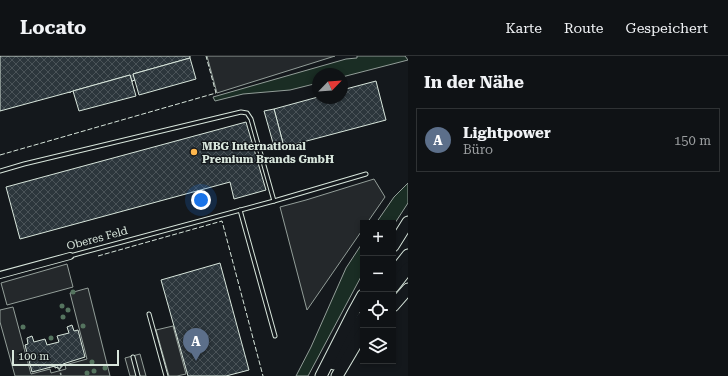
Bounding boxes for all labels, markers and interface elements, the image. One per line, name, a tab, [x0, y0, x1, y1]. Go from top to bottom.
text: Locato	[20, 16, 86, 39]
text: Karte	[506, 20, 542, 36]
text: Route	[564, 20, 604, 36]
text: Gespeichert	[626, 20, 708, 36]
north arrow	[312, 68, 348, 104]
text: In der Nähe	[424, 72, 524, 92]
text: Lightpower	[463, 124, 551, 142]
text: A	[433, 133, 443, 148]
text: 150 m	[674, 133, 711, 148]
place label: MBG International Premium Brands GmbH	[202, 140, 334, 166]
text: Büro	[463, 142, 493, 157]
marker: MBG International Premium Brands GmbH	[189, 147, 199, 157]
your location	[191, 190, 211, 210]
map controls	[360, 220, 396, 364]
button: +	[360, 220, 396, 256]
street label: Oberes Feld	[65, 224, 129, 253]
button: −	[360, 256, 396, 292]
button: locate	[360, 292, 396, 328]
pin: A	[183, 328, 209, 361]
button: layers	[360, 328, 396, 364]
scale bar	[12, 348, 119, 367]
text: 100 m	[18, 350, 49, 363]

